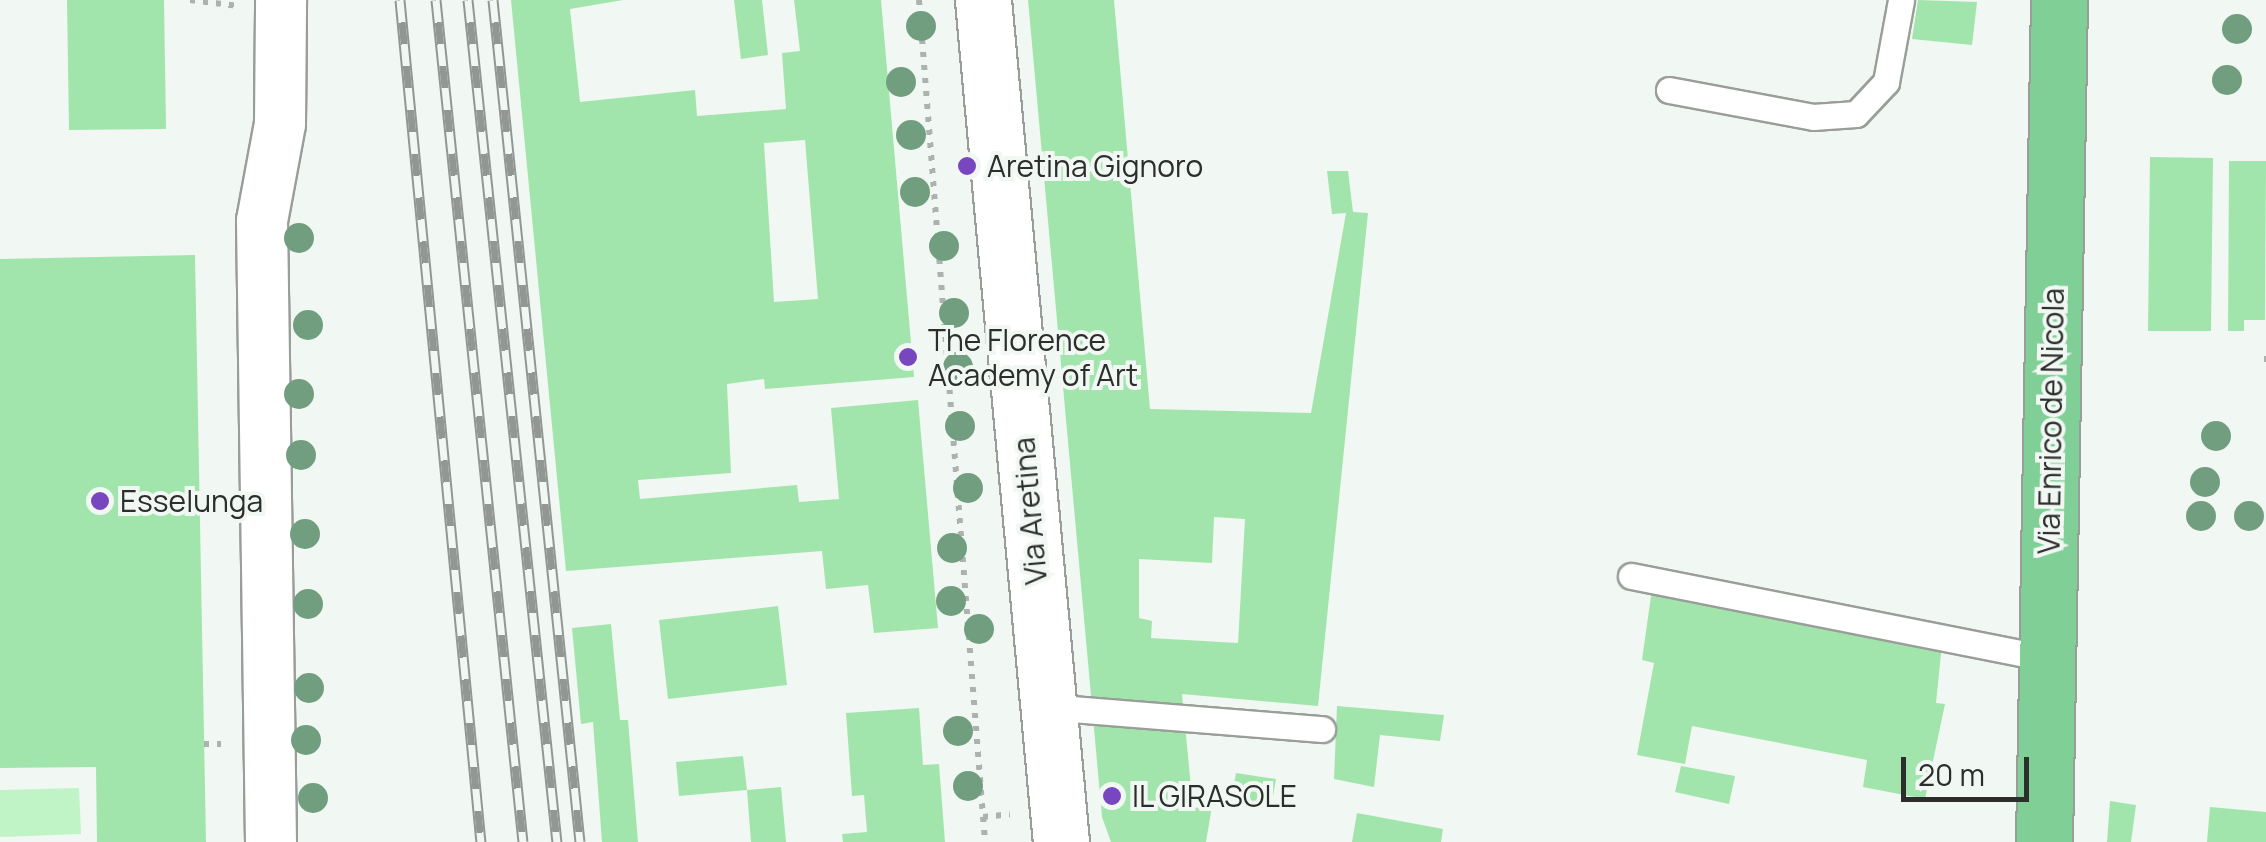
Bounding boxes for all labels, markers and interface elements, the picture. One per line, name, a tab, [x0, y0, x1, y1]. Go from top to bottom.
place label: Aretina Gignoro	[987, 148, 1203, 184]
marker: Aretina Gignoro	[956, 155, 978, 177]
street label: Via Enrico de Nicola	[2031, 288, 2071, 554]
place label: The Florence Academy of Art	[928, 322, 1138, 392]
marker: The Florence Academy of Art	[897, 346, 919, 368]
street label: Via Aretina	[1006, 436, 1054, 586]
place label: Esselunga	[120, 483, 263, 519]
marker: Esselunga	[89, 490, 111, 512]
scale bar	[1906, 737, 2034, 799]
text: 20 m	[1918, 754, 1985, 795]
place label: IL GIRASOLE	[1132, 778, 1298, 814]
marker: IL GIRASOLE	[1101, 785, 1123, 807]

